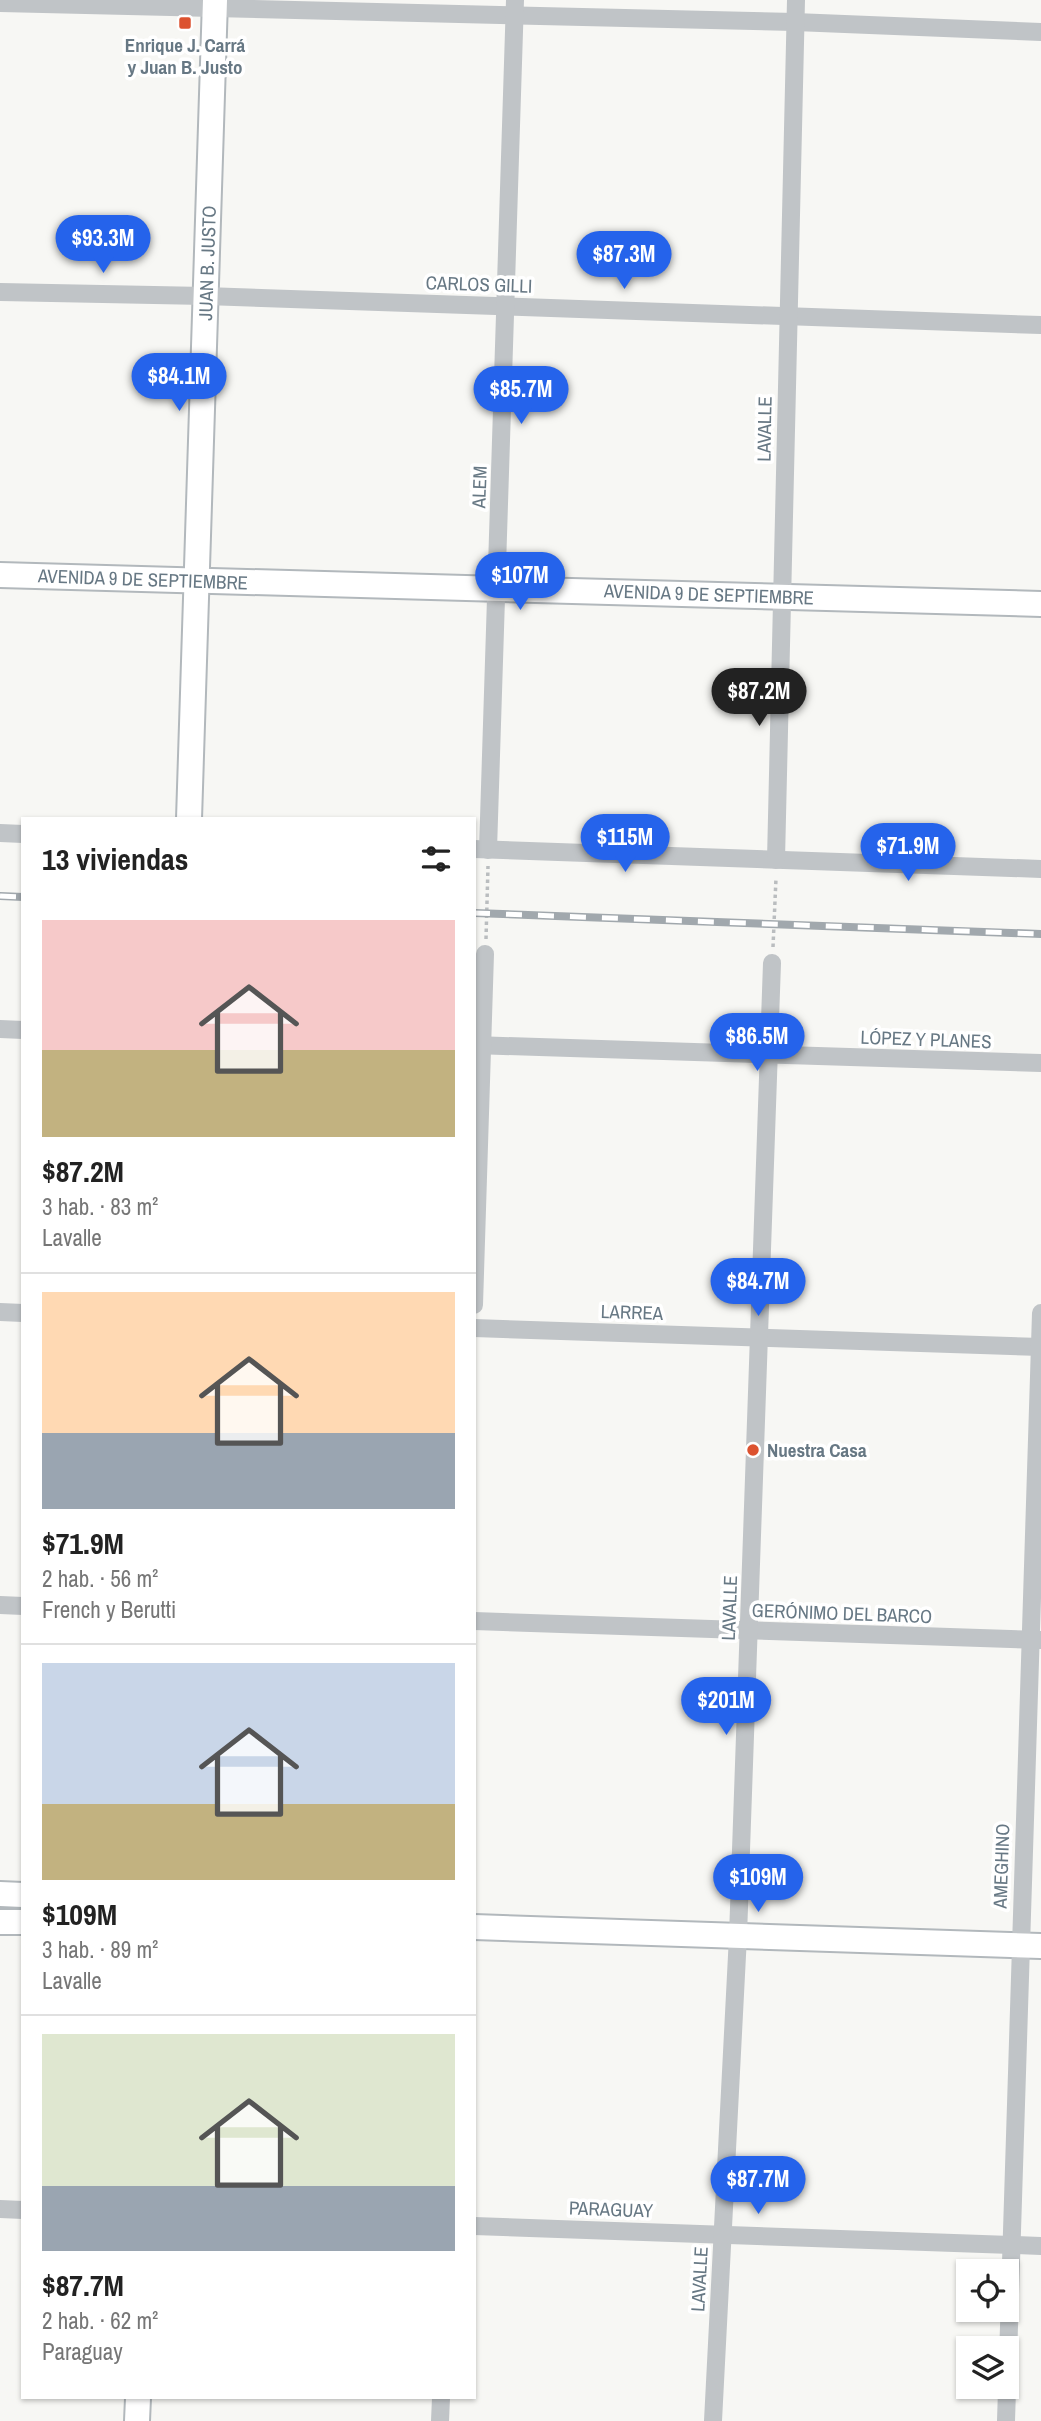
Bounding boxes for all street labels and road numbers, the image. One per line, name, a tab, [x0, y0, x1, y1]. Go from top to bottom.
street label: JUAN B. JUSTO	[192, 205, 222, 321]
street label: CARLOS GILLI	[425, 269, 533, 299]
street label: LAVALLE	[750, 396, 778, 462]
street label: ALEM	[465, 465, 493, 510]
street label: AVENIDA 9 DE SEPTIEMBRE	[37, 562, 248, 596]
street label: AVENIDA 9 DE SEPTIEMBRE	[603, 577, 814, 611]
street label: LÓPEZ Y PLANES	[860, 1024, 992, 1054]
street label: LARREA	[600, 1298, 664, 1326]
street label: LAVALLE	[715, 1575, 743, 1641]
street label: GERÓNIMO DEL BARCO	[751, 1597, 933, 1629]
street label: AMEGHINO	[986, 1823, 1015, 1910]
street label: PARAGUAY	[568, 2195, 654, 2223]
street label: LAVALLE	[684, 2246, 714, 2312]

